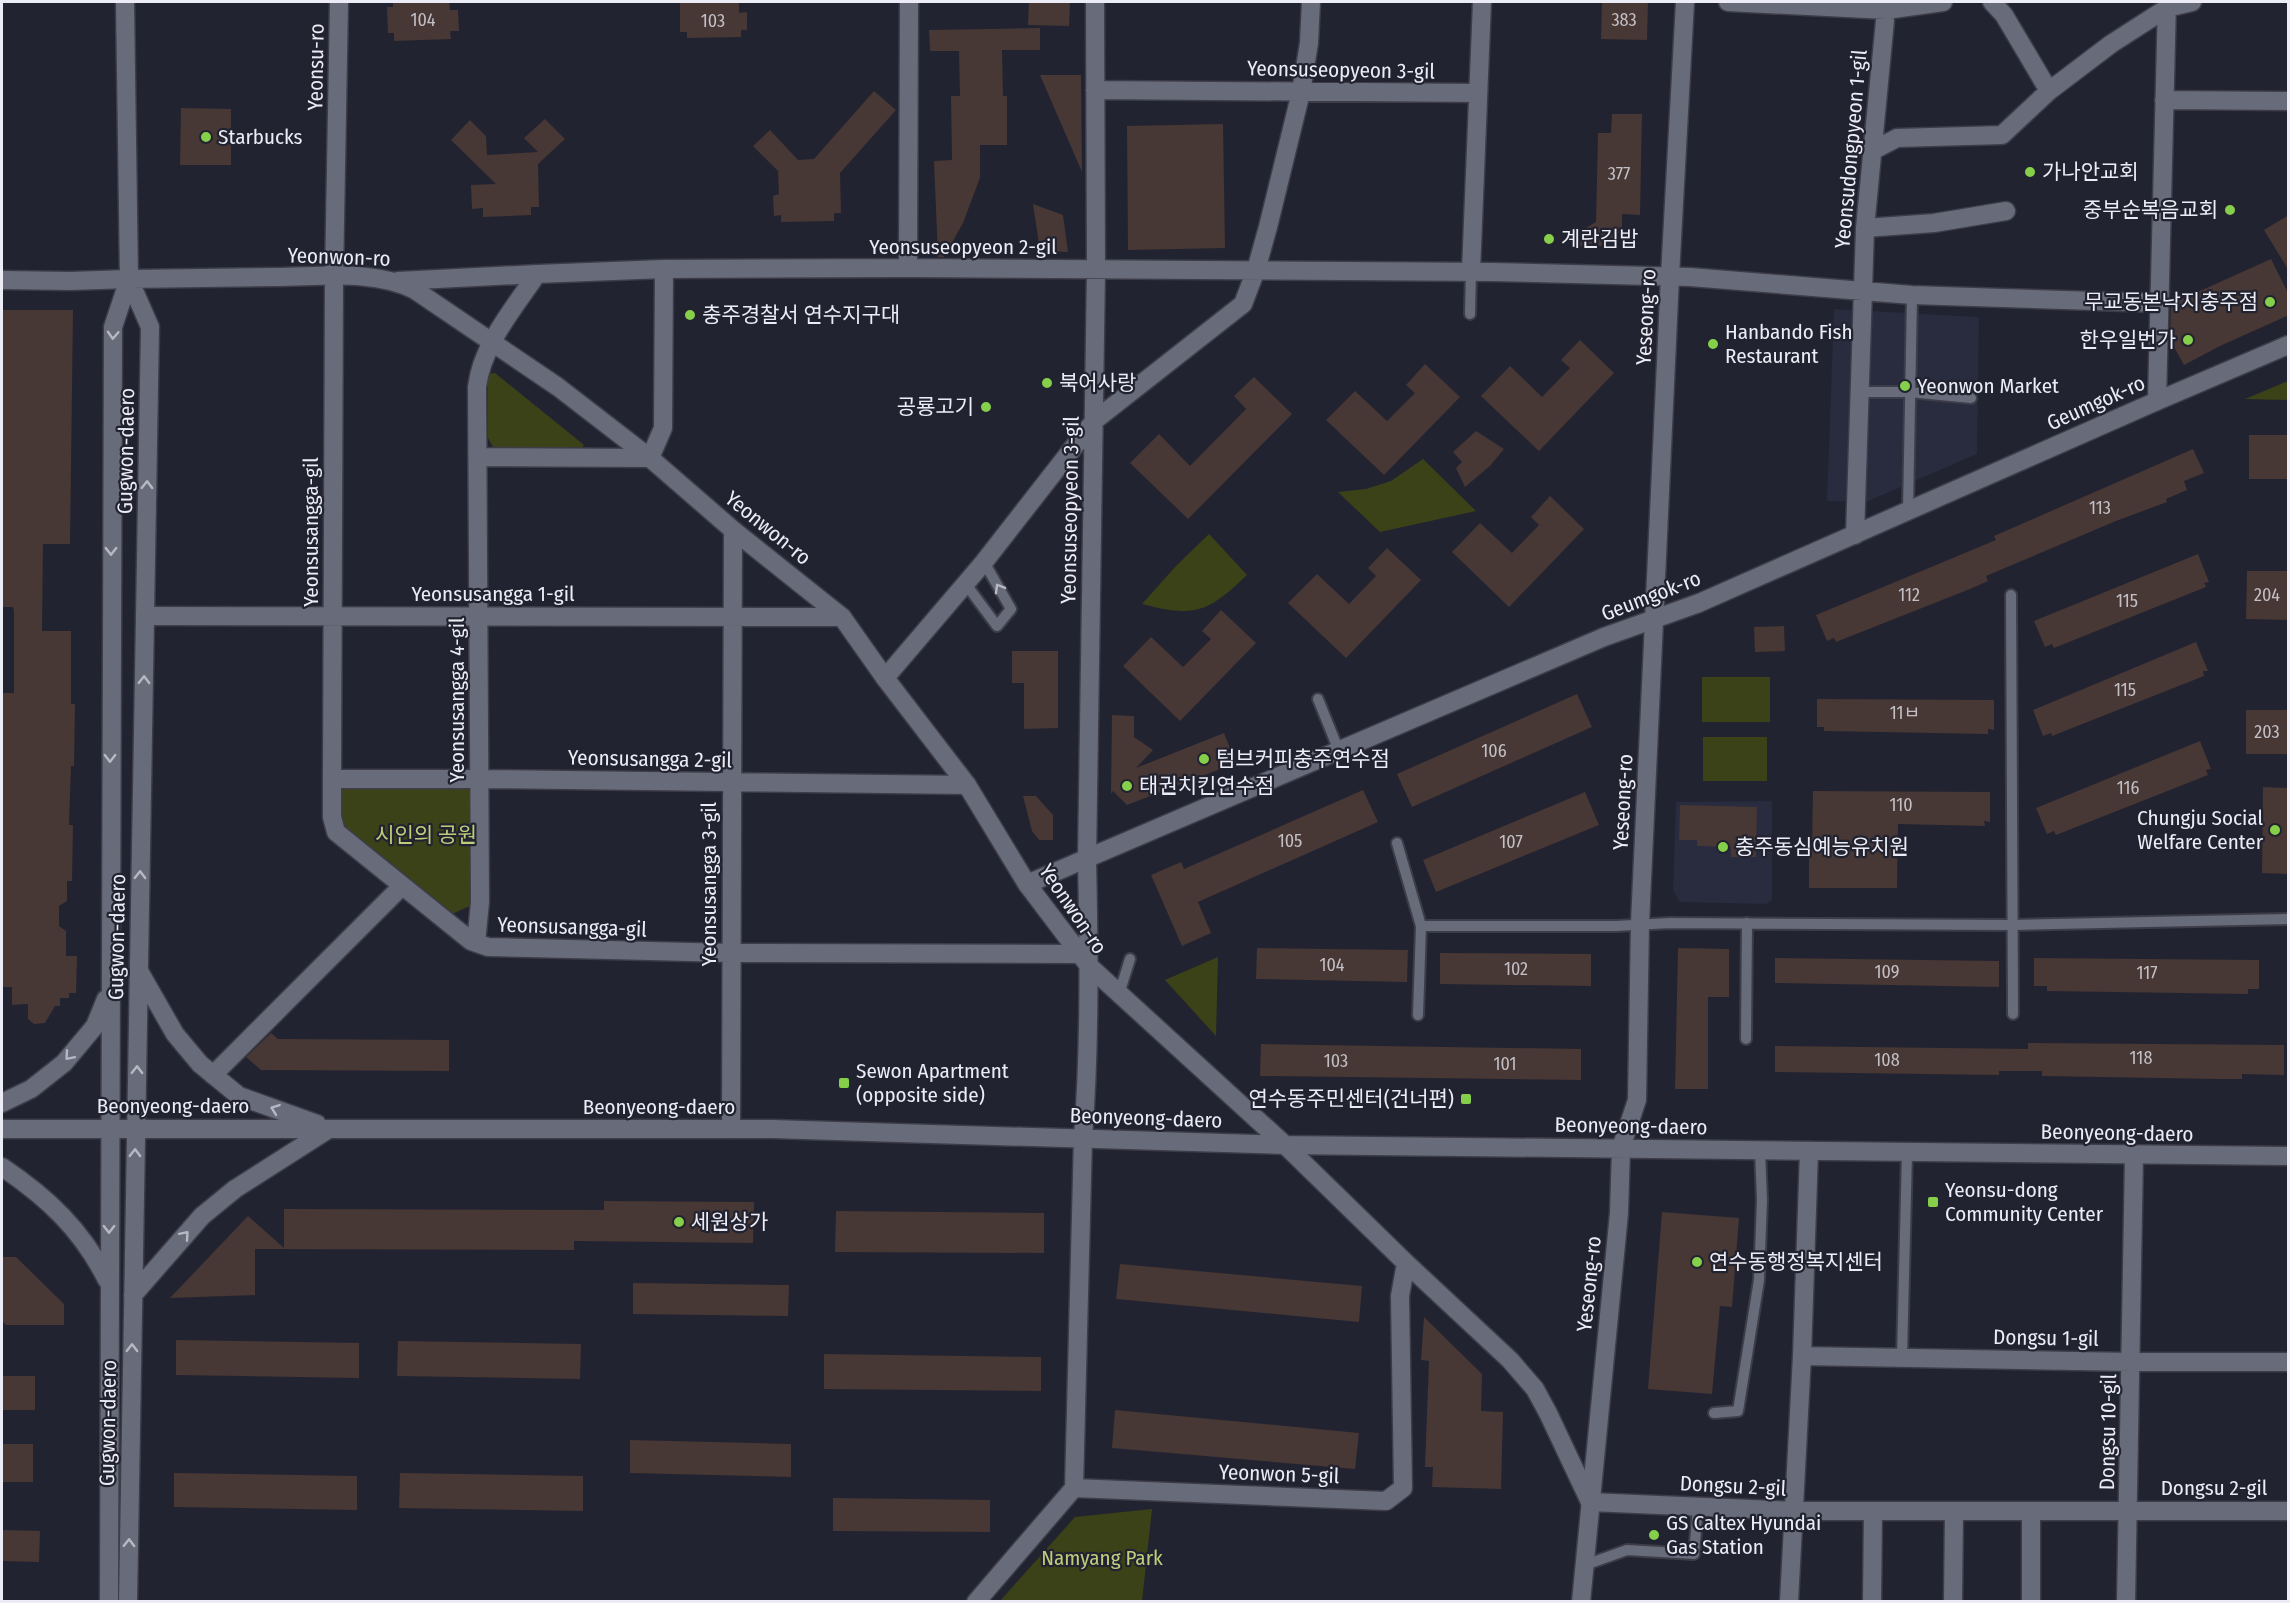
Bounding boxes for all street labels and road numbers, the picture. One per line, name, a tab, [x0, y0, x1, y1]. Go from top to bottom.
street label: Yeonsu-ro	[302, 23, 330, 111]
street label: Yeonsudongpyeon 1-gil	[1829, 48, 1873, 249]
street label: Yeonsuseopyeon 3-gil	[1247, 55, 1436, 85]
street label: Yeonsuseopyeon 2-gil	[869, 234, 1057, 260]
street label: Yeonwon-ro	[287, 242, 391, 272]
street label: Yeseong-ro	[1630, 268, 1662, 366]
street label: Geumgok-ro	[2043, 370, 2149, 436]
street label: Gugwon-daero	[112, 388, 140, 514]
street label: Yeonsuseopyeon 3-gil	[1055, 415, 1085, 604]
street label: Yeonsusangga-gil	[298, 457, 324, 607]
street label: Yeonwon-ro	[720, 485, 816, 571]
street label: Geumgok-ro	[1597, 565, 1705, 627]
street label: Yeonsusangga 1-gil	[411, 581, 575, 607]
street label: Yeonsusangga 4-gil	[444, 617, 470, 783]
street label: Yeonsusangga 2-gil	[568, 745, 733, 773]
street label: Yeseong-ro	[1607, 753, 1639, 851]
street label: Yeonsusangga 3-gil	[696, 801, 722, 966]
street label: Yeonwon-ro	[1033, 859, 1113, 959]
street label: Gugwon-daero	[103, 874, 131, 1000]
street label: Yeonsusangga-gil	[497, 911, 648, 943]
street label: Beonyeong-daero	[97, 1093, 249, 1119]
street label: Beonyeong-daero	[583, 1094, 735, 1120]
street label: Beonyeong-daero	[1069, 1102, 1223, 1134]
street label: Beonyeong-daero	[1554, 1112, 1708, 1140]
street label: Beonyeong-daero	[2040, 1119, 2194, 1147]
street label: Yeseong-ro	[1571, 1235, 1607, 1333]
street label: Dongsu 1-gil	[1993, 1324, 2099, 1352]
street label: Gugwon-daero	[94, 1360, 122, 1486]
street label: Dongsu 10-gil	[2094, 1373, 2122, 1490]
street label: Yeonwon 5-gil	[1218, 1459, 1340, 1489]
street label: Dongsu 2-gil	[1679, 1470, 1787, 1502]
street label: Dongsu 2-gil	[2161, 1475, 2268, 1501]

